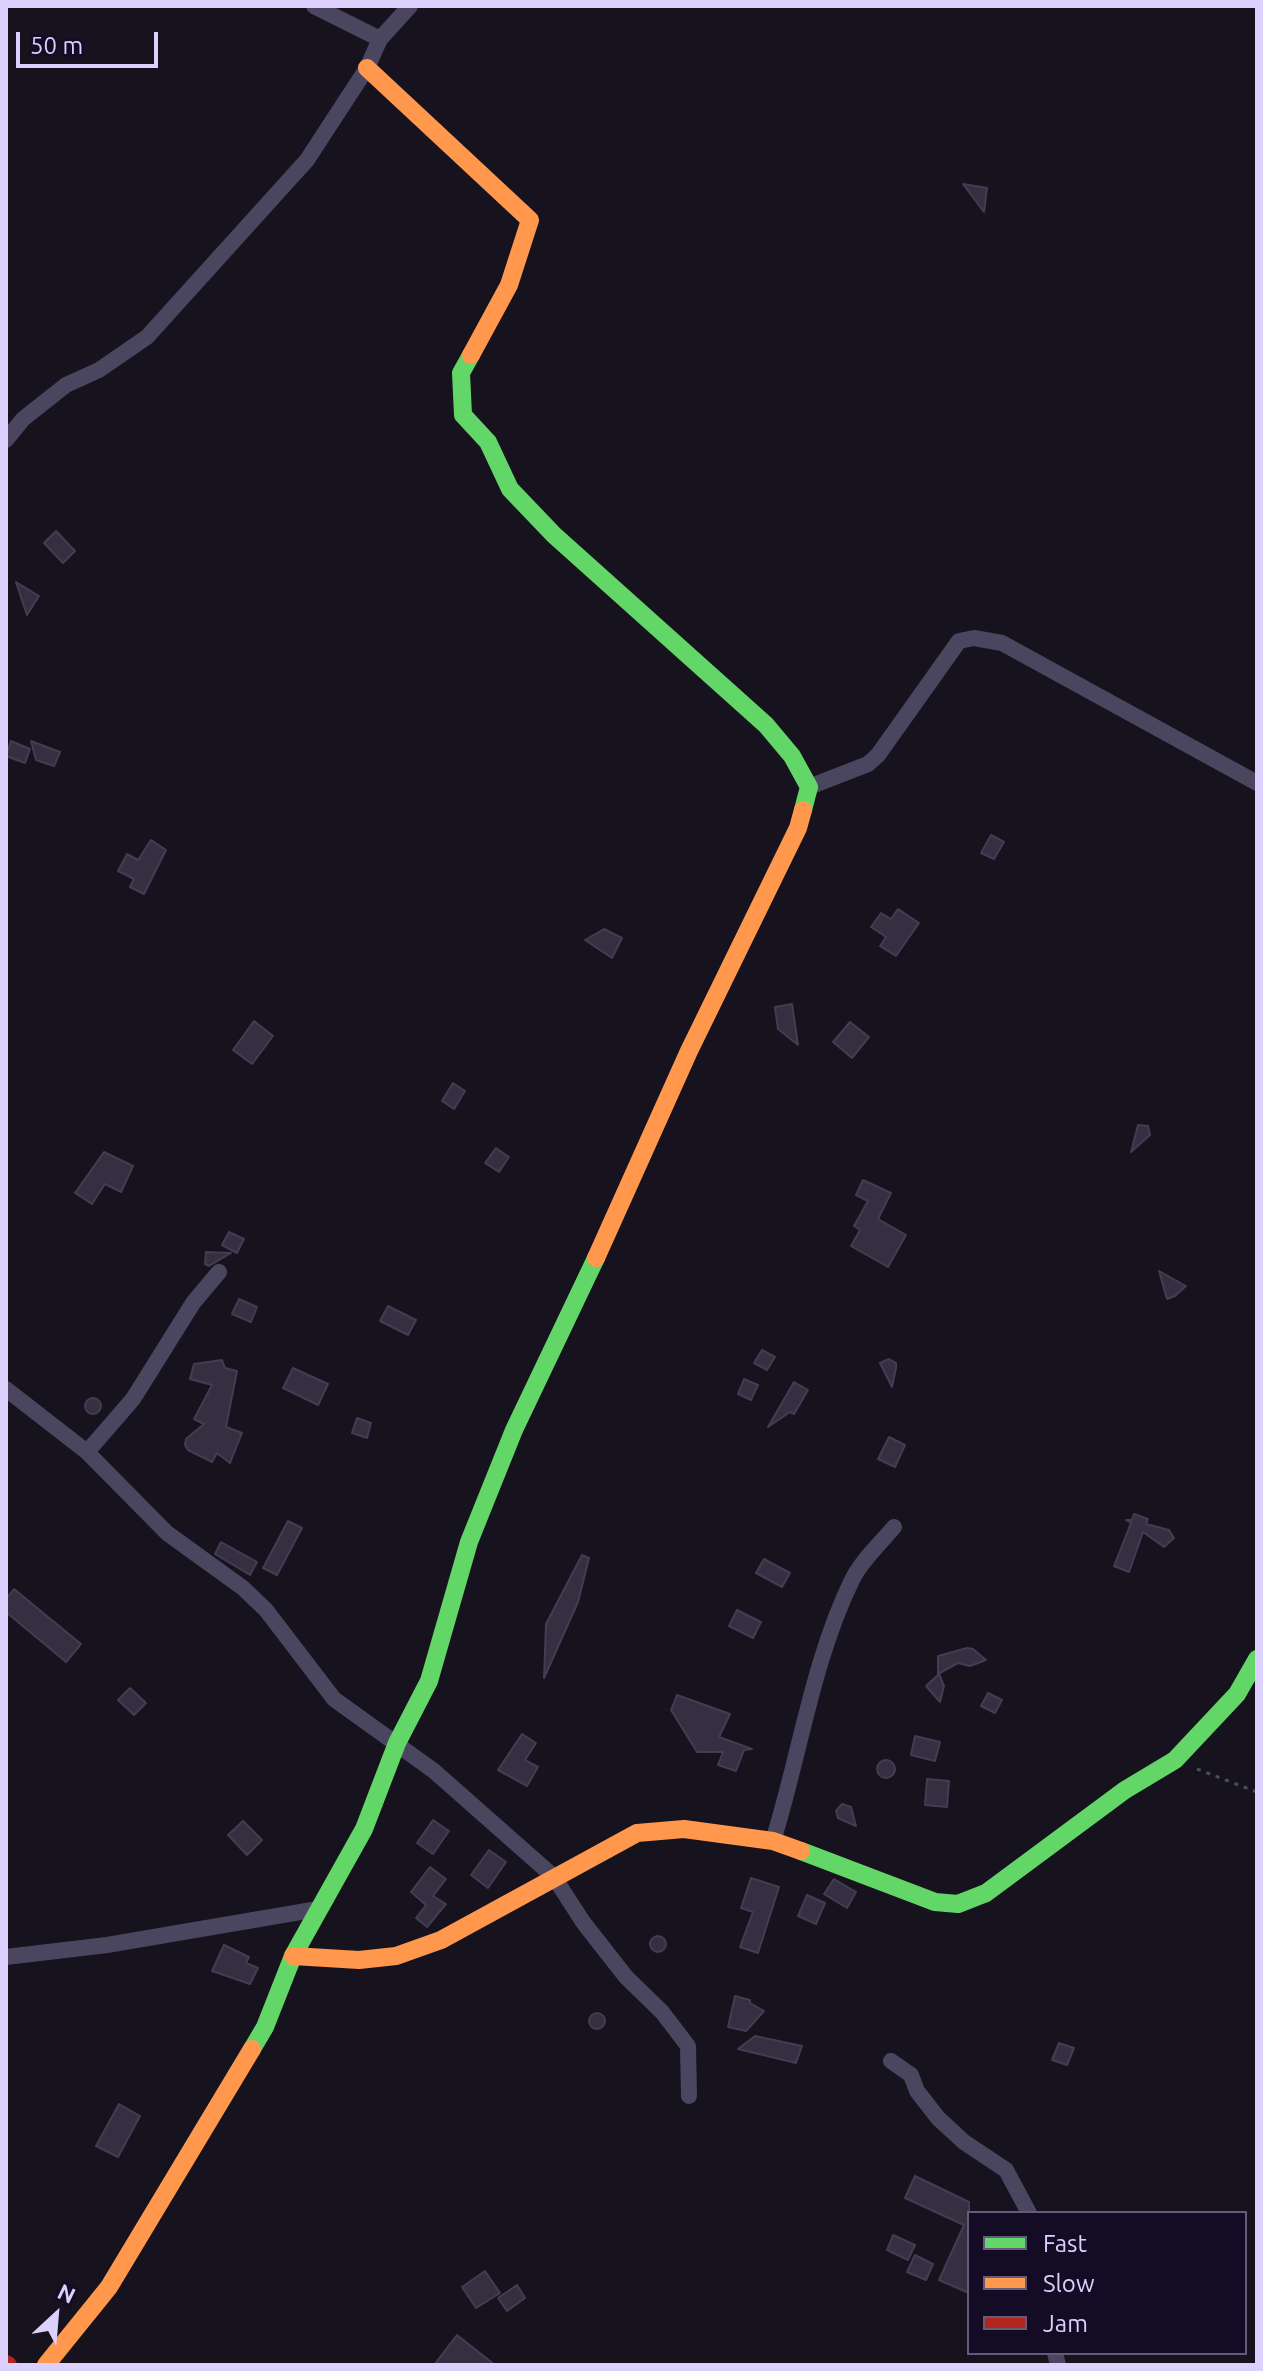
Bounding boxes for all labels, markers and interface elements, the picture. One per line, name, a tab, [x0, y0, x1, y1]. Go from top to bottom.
scale bar	[20, 16, 162, 66]
text: 50 m	[30, 32, 83, 59]
legend	[967, 2211, 1247, 2355]
text: Fast	[1043, 2230, 1087, 2257]
text: Slow	[1043, 2270, 1095, 2297]
north arrow	[16, 2275, 96, 2355]
text: N	[54, 2278, 80, 2308]
text: Jam	[1043, 2310, 1088, 2337]

